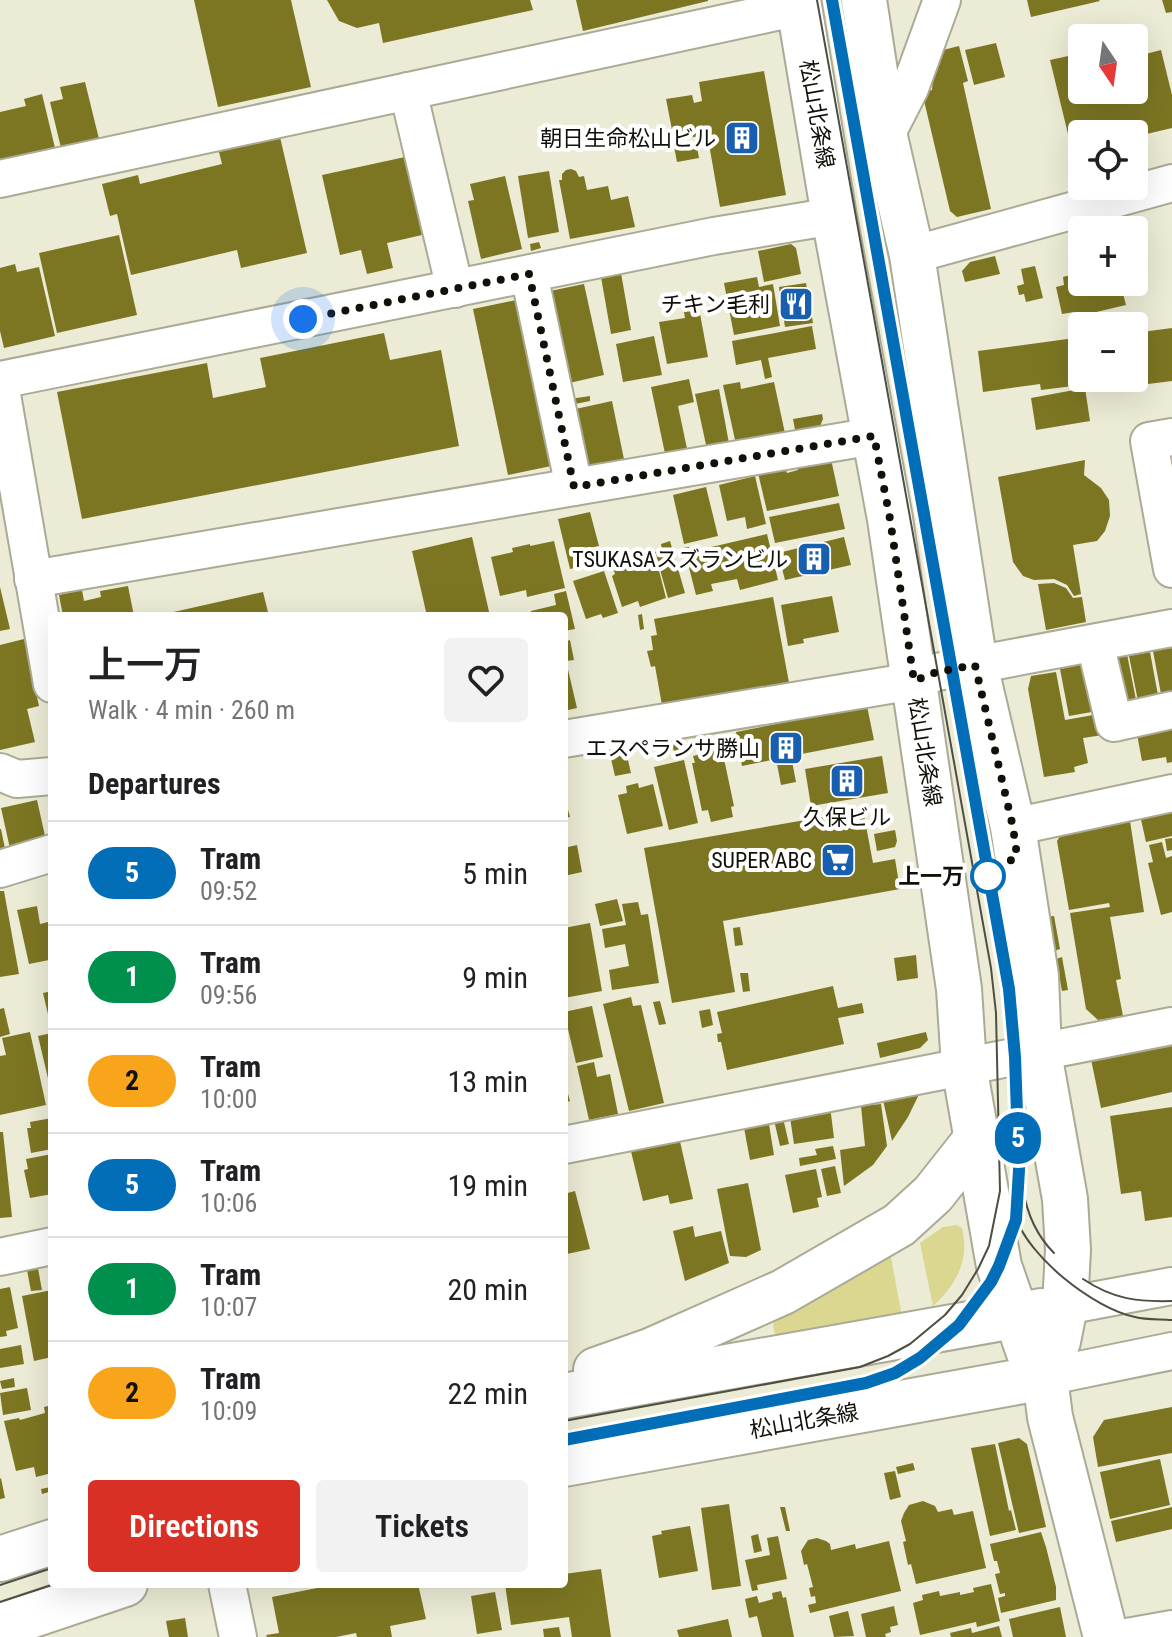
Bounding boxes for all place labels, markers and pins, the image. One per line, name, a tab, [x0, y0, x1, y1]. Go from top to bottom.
building icon: 朝日生命松山ビル	[723, 119, 761, 157]
place label: 朝日生命松山ビル	[540, 126, 716, 151]
restaurant icon: チキン毛利	[777, 285, 815, 323]
place label: チキン毛利	[661, 292, 770, 317]
building icon: TSUKASAスズランビル	[795, 540, 833, 578]
place label: TSUKASAスズランビル	[572, 547, 788, 572]
building icon: エスペランサ勝山	[767, 729, 805, 767]
place label: エスペランサ勝山	[586, 736, 760, 761]
building icon: 久保ビル	[828, 762, 866, 800]
place label: 久保ビル	[803, 805, 891, 830]
supermarket icon: SUPER ABC	[819, 841, 857, 879]
place label: SUPER ABC	[711, 848, 812, 873]
marker: 上一万	[971, 859, 1005, 893]
place label: 上一万	[898, 864, 964, 889]

